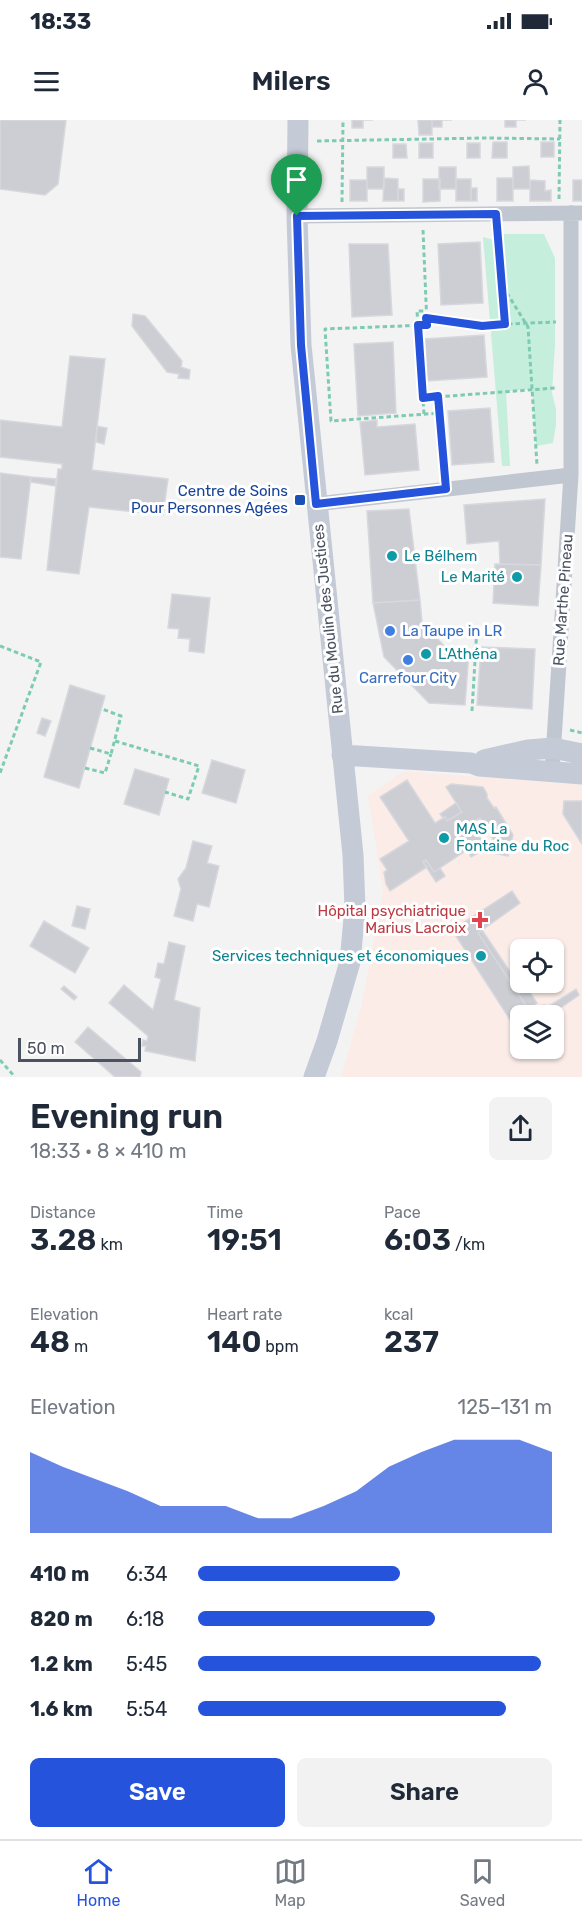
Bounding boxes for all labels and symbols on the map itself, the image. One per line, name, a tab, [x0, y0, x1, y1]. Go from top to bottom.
pin	[271, 154, 322, 216]
place label: Centre de Soins Pour Personnes Agées	[131, 482, 288, 517]
marker: Centre de Soins Pour Personnes Agées	[293, 493, 307, 507]
street label: Rue du Moulin des Justices	[309, 523, 347, 715]
street label: Rue Marthe Pineau	[549, 534, 577, 666]
place label: Le Bélhem	[404, 547, 477, 565]
marker: Le Bélhem	[385, 549, 399, 563]
place label: Le Marité	[441, 568, 505, 586]
marker: Le Marité	[510, 570, 524, 584]
place label: La Taupe in LR	[402, 622, 502, 640]
marker: La Taupe in LR	[383, 624, 397, 638]
place label: L'Athéna	[438, 645, 498, 663]
marker: L'Athéna	[419, 647, 433, 661]
marker: Carrefour City	[401, 653, 415, 667]
place label: Carrefour City	[359, 669, 457, 687]
place label: MAS La Fontaine du Roc	[456, 820, 569, 855]
marker: MAS La Fontaine du Roc	[437, 831, 451, 845]
place label: Hôpital psychiatrique Marius Lacroix	[317, 902, 466, 937]
marker: Hôpital psychiatrique Marius Lacroix	[471, 911, 489, 929]
place label: Services techniques et économiques	[212, 947, 469, 965]
marker: Services techniques et économiques	[474, 949, 488, 963]
scale bar	[18, 1035, 141, 1062]

